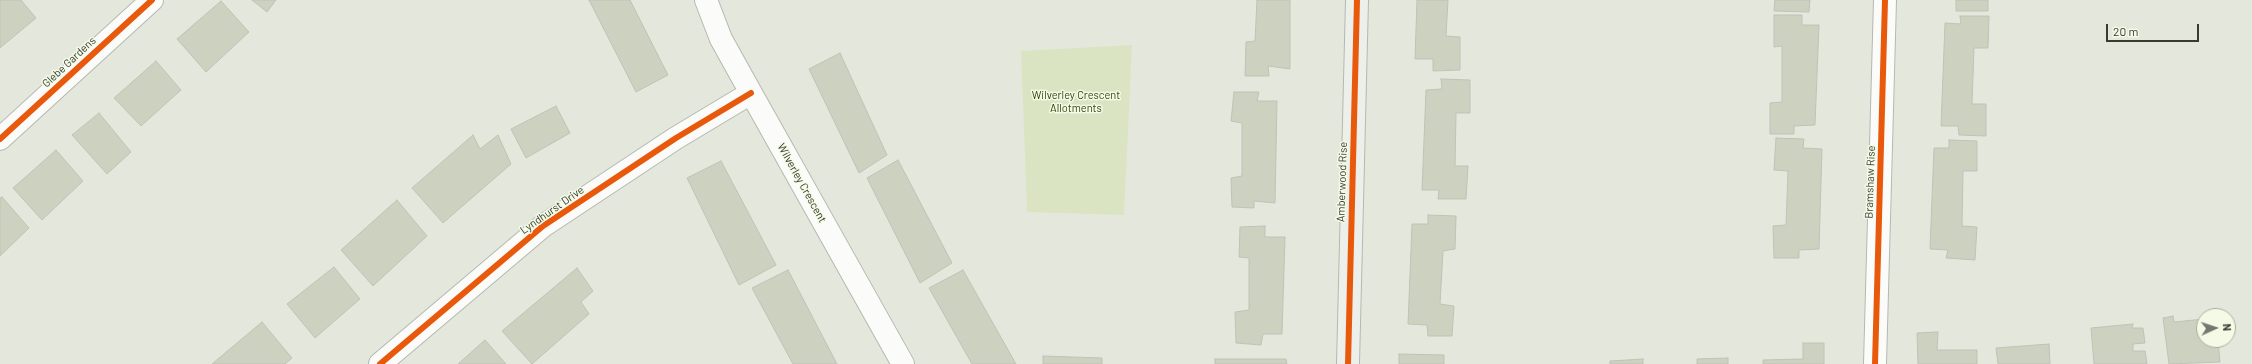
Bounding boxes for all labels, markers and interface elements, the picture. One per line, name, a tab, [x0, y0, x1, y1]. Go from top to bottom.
scale bar	[2108, 16, 2201, 42]
text: 20 m	[2113, 24, 2139, 38]
street label: Glebe Gardens	[39, 34, 99, 90]
park label: Wilverley Crescent Allotments	[1032, 88, 1120, 114]
street label: Wilverley Crescent	[775, 141, 829, 225]
street label: Amberwood Rise	[1334, 142, 1350, 222]
street label: Bramshaw Rise	[1862, 145, 1878, 219]
street label: Lyndhurst Drive	[518, 183, 586, 237]
north arrow	[2196, 308, 2236, 348]
text: N	[2221, 323, 2234, 331]

